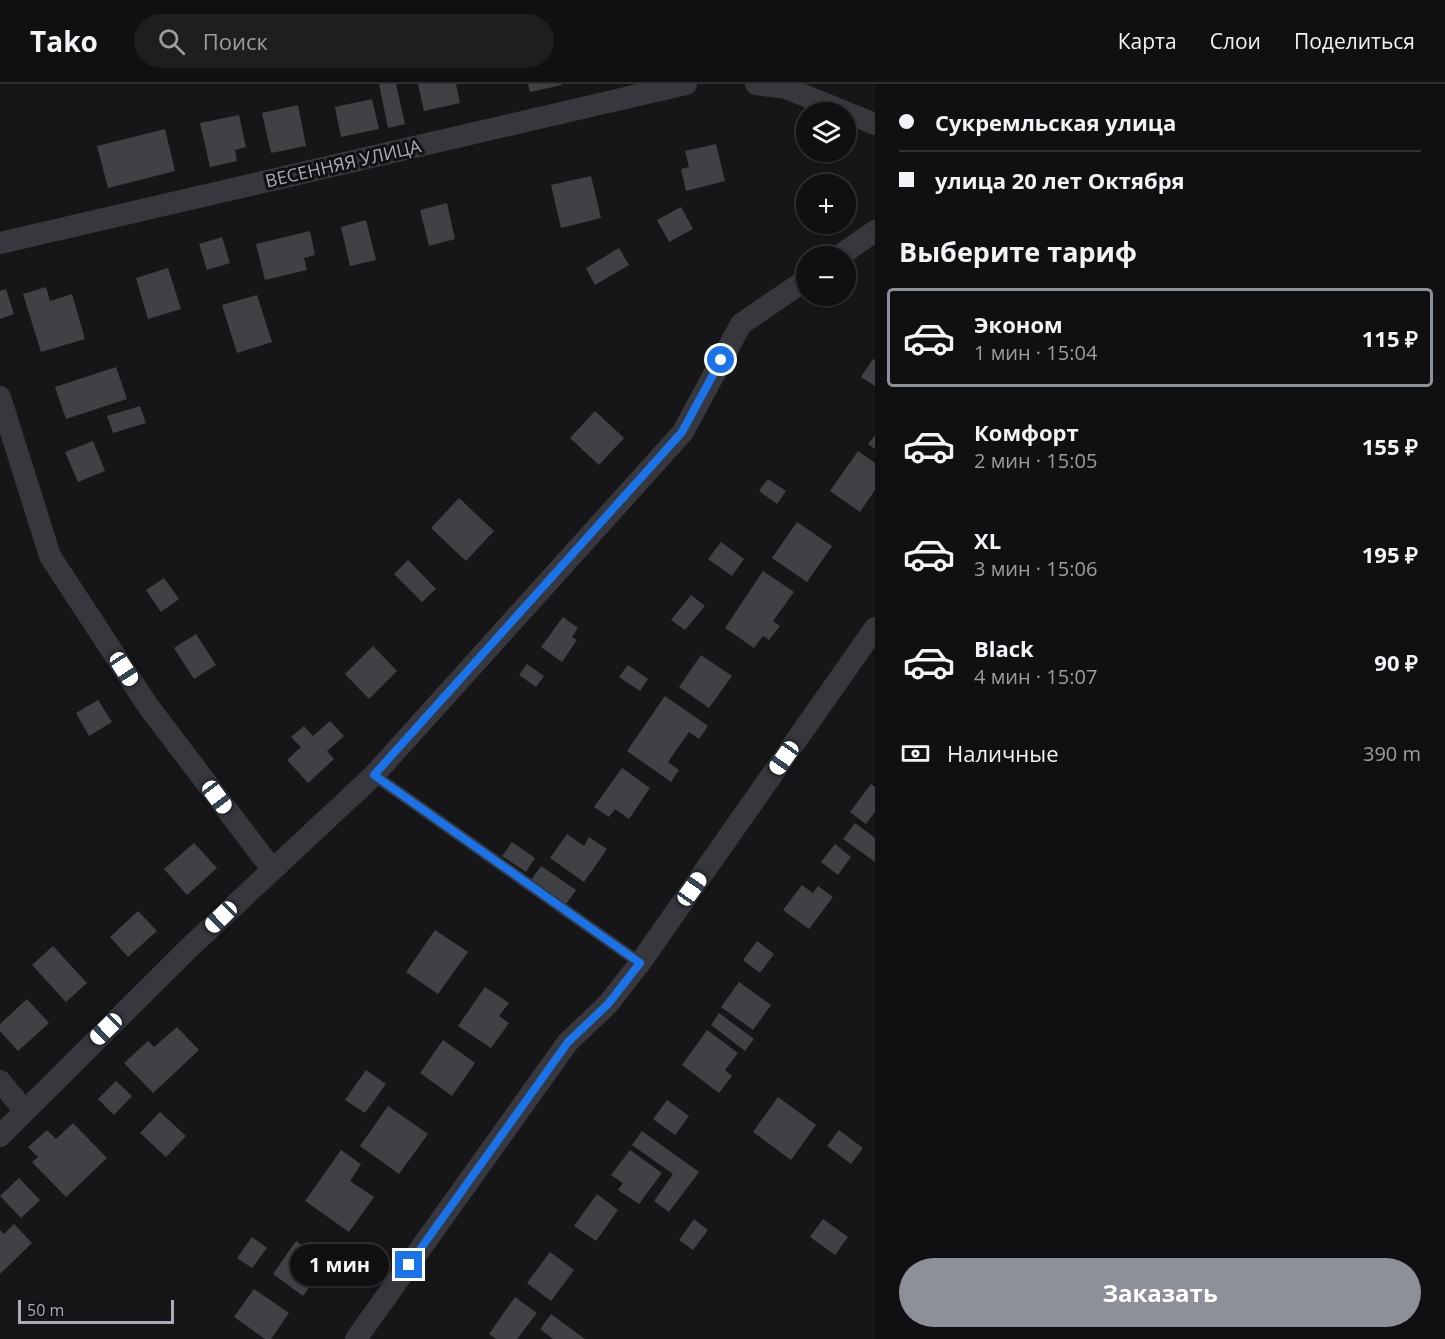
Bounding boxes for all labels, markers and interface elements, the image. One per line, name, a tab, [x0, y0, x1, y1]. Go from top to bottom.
search box	[134, 14, 554, 68]
text: Tako	[30, 22, 98, 60]
icon: search	[155, 25, 188, 58]
text: Поиск	[203, 26, 268, 56]
text: Карта	[1118, 27, 1177, 55]
text: Слои	[1210, 27, 1261, 55]
text: Поделиться	[1294, 27, 1415, 55]
map controls	[796, 102, 856, 306]
button: layers	[796, 102, 856, 162]
text: Сукремльская улица	[935, 107, 1176, 137]
street label: ВЕСЕННЯЯ УЛИЦА	[263, 133, 424, 193]
text: улица 20 лет Октября	[935, 165, 1185, 195]
button: +	[796, 174, 856, 234]
text: Выберите тариф	[899, 233, 1137, 270]
button: −	[796, 246, 856, 306]
text: Эконом	[974, 309, 1063, 339]
icon: car	[902, 311, 956, 365]
text: 115 ₽	[1362, 323, 1418, 353]
text: 1 мин · 15:04	[974, 339, 1097, 366]
route start	[707, 346, 734, 373]
text: Комфорт	[974, 417, 1079, 447]
icon: car	[902, 419, 956, 473]
text: 155 ₽	[1362, 431, 1418, 461]
text: 2 мин · 15:05	[974, 447, 1097, 474]
text: XL	[974, 525, 1001, 555]
icon: car	[902, 527, 956, 581]
text: 195 ₽	[1362, 539, 1418, 569]
text: 3 мин · 15:06	[974, 555, 1097, 582]
text: Black	[974, 633, 1034, 663]
icon: car	[902, 635, 956, 689]
text: 90 ₽	[1374, 647, 1418, 677]
car	[107, 649, 141, 689]
text: 4 мин · 15:07	[974, 663, 1097, 690]
icon: cash	[899, 737, 932, 770]
car	[766, 738, 802, 778]
text: Наличные	[947, 738, 1059, 768]
text: 390 m	[1363, 740, 1421, 767]
car	[199, 777, 235, 817]
car	[674, 869, 710, 909]
car	[202, 898, 240, 936]
car	[87, 1010, 125, 1048]
callout: 1 мин	[289, 1244, 388, 1286]
text: 1 мин	[309, 1251, 370, 1278]
route end	[395, 1251, 422, 1278]
button: Заказать	[899, 1258, 1421, 1327]
scale bar	[18, 1297, 174, 1324]
text: 50 m	[27, 1299, 64, 1321]

